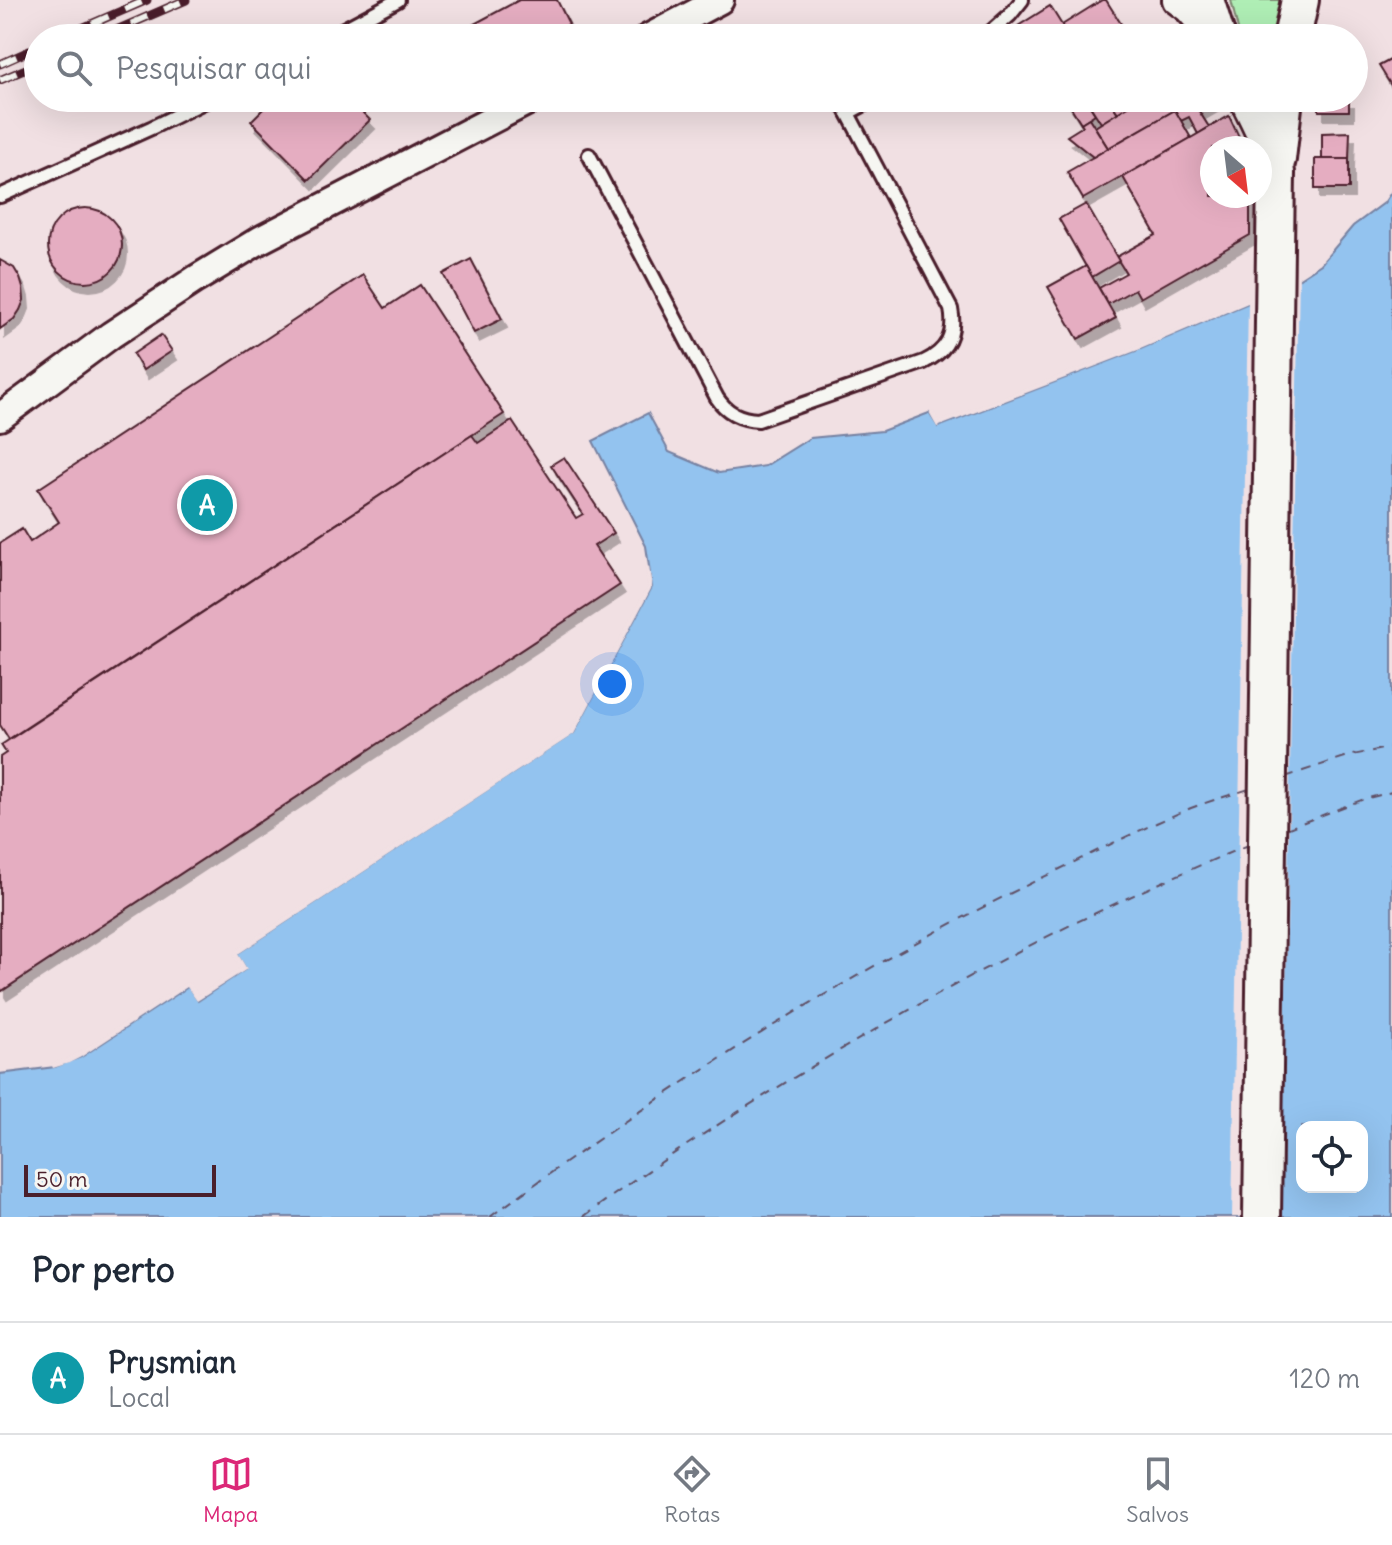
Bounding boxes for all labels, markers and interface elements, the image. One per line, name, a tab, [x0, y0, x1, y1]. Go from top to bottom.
search box	[24, 24, 1368, 112]
icon: search	[52, 46, 96, 90]
text: Pesquisar aqui	[116, 49, 312, 87]
north arrow	[1200, 136, 1272, 208]
pin: A	[181, 475, 233, 535]
your location	[592, 664, 632, 704]
map controls	[1296, 1121, 1368, 1193]
button: locate	[1296, 1121, 1368, 1193]
scale bar	[24, 1161, 216, 1197]
text: 50 m	[36, 1165, 88, 1193]
text: Por perto	[32, 1248, 175, 1291]
text: Prysmian	[108, 1343, 237, 1381]
text: A	[50, 1362, 66, 1395]
text: 120 m	[1289, 1362, 1360, 1395]
text: Local	[108, 1381, 170, 1414]
tab: Mapa	[203, 1452, 258, 1528]
tab: Rotas	[664, 1452, 720, 1528]
tab: Salvos	[1126, 1452, 1189, 1528]

